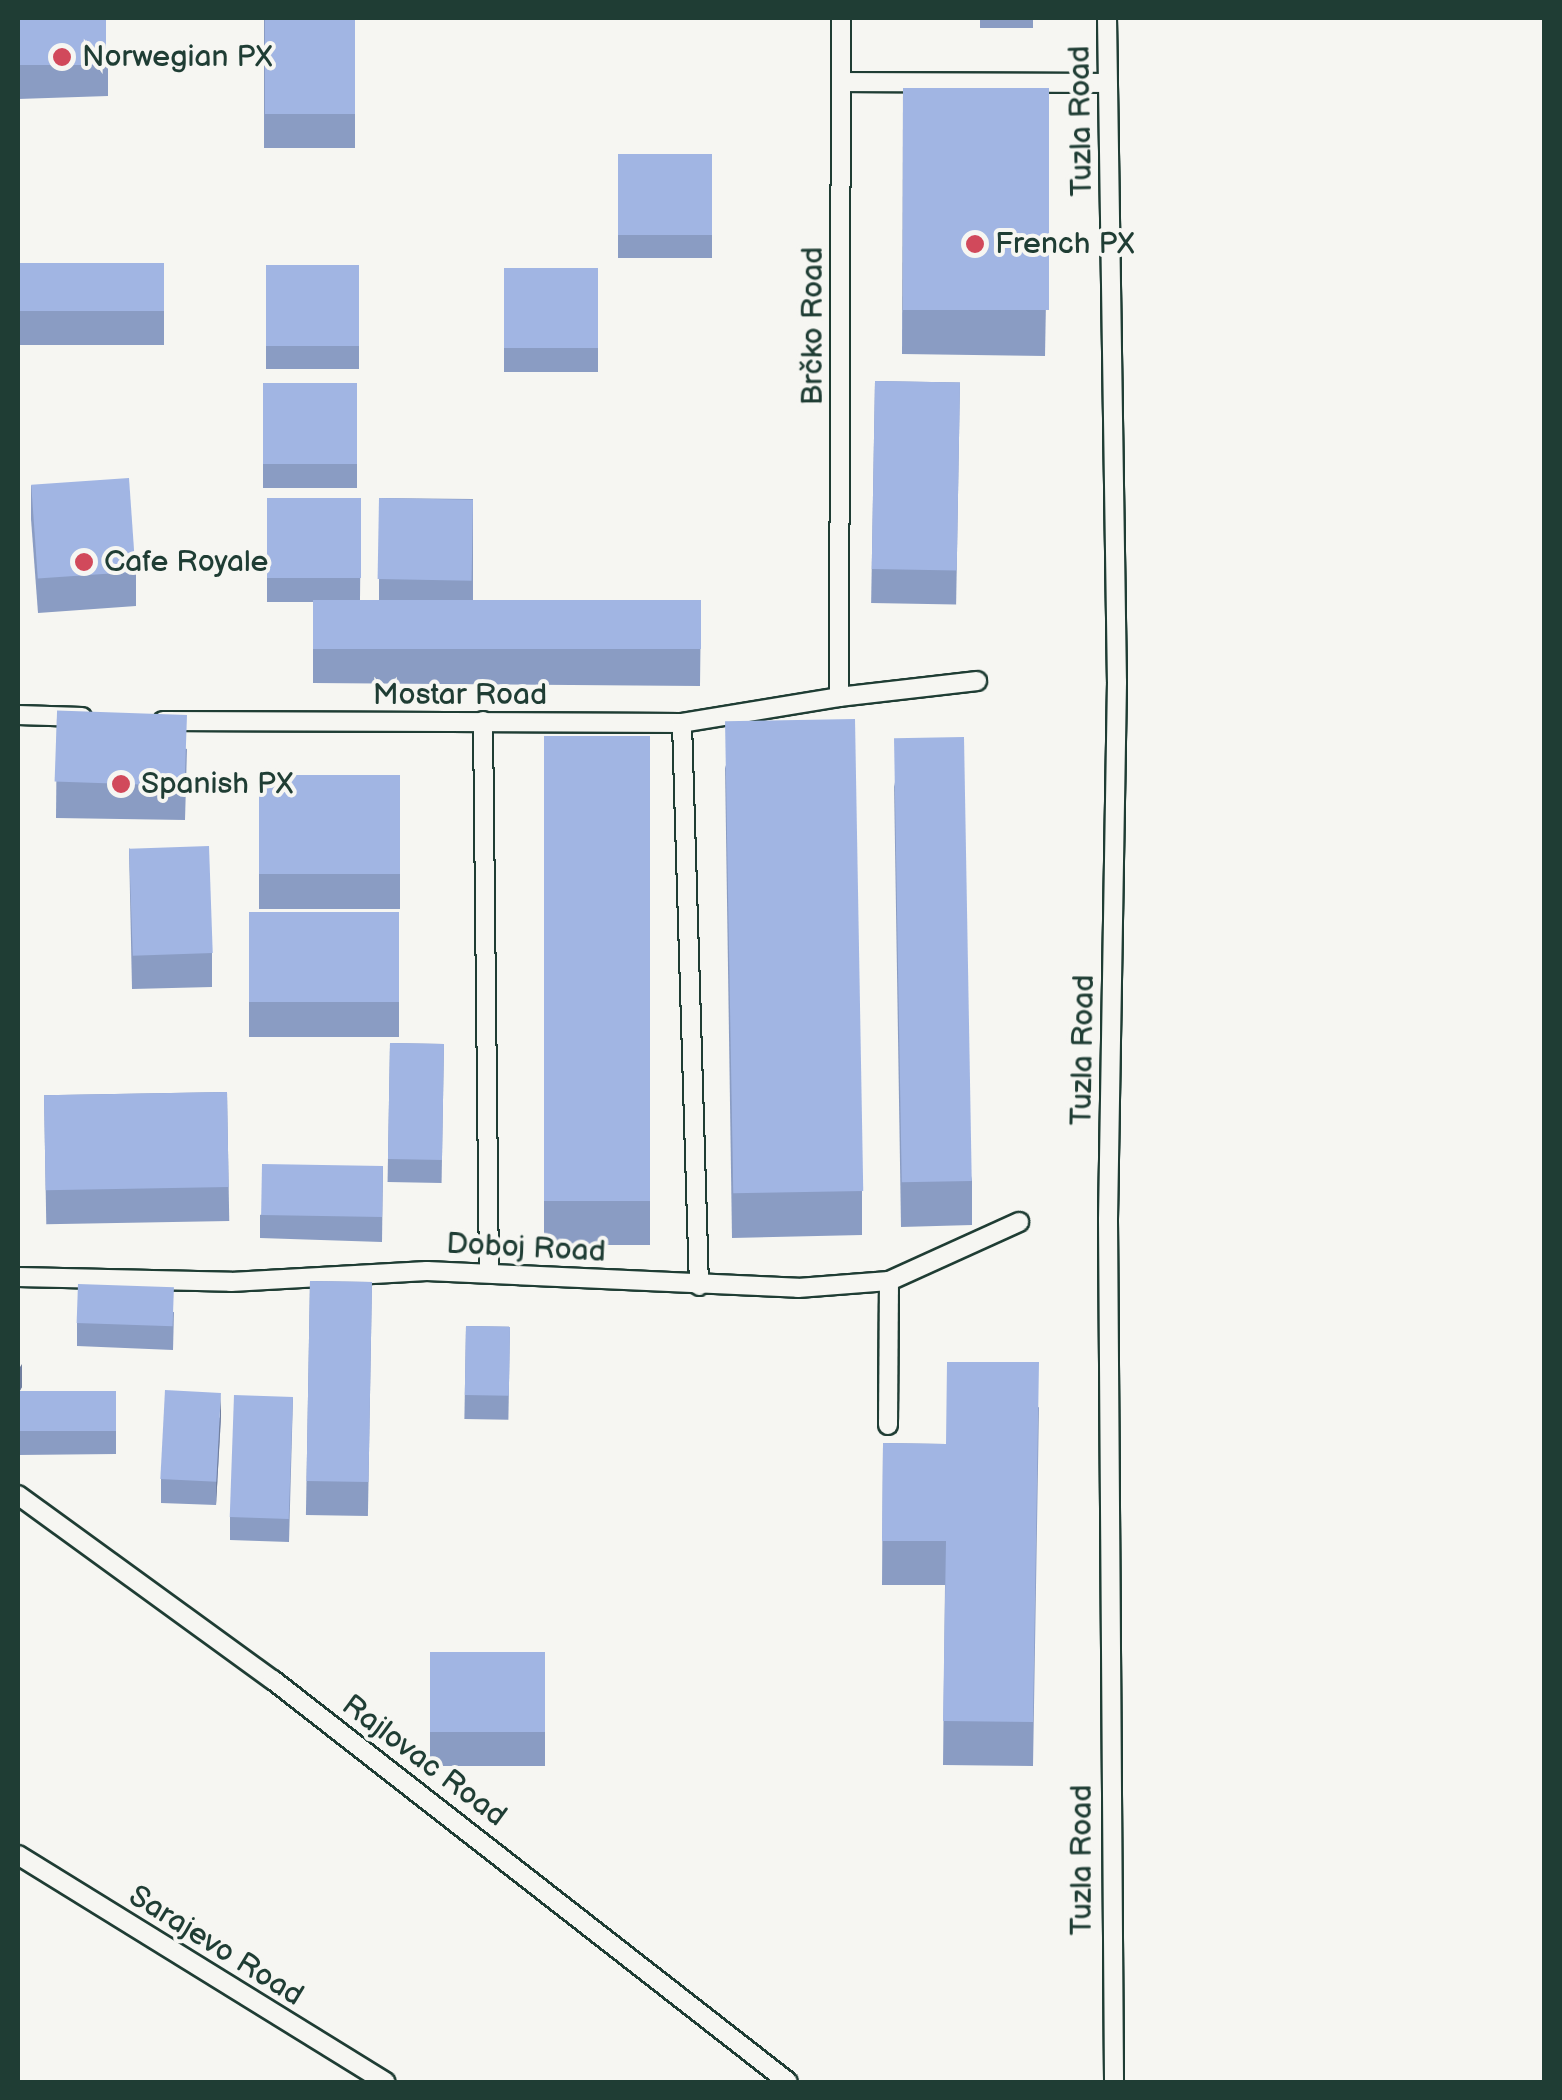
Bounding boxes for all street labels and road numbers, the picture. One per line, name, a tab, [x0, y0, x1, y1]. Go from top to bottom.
street label: Tuzla Road	[1062, 45, 1100, 197]
street label: Brčko Road	[795, 247, 831, 405]
street label: Mostar Road	[373, 677, 547, 713]
street label: Tuzla Road	[1064, 974, 1102, 1126]
street label: Doboj Road	[445, 1226, 607, 1270]
street label: Rajlovac Road	[335, 1688, 513, 1834]
street label: Tuzla Road	[1064, 1785, 1100, 1935]
street label: Sarajevo Road	[122, 1878, 310, 2014]

